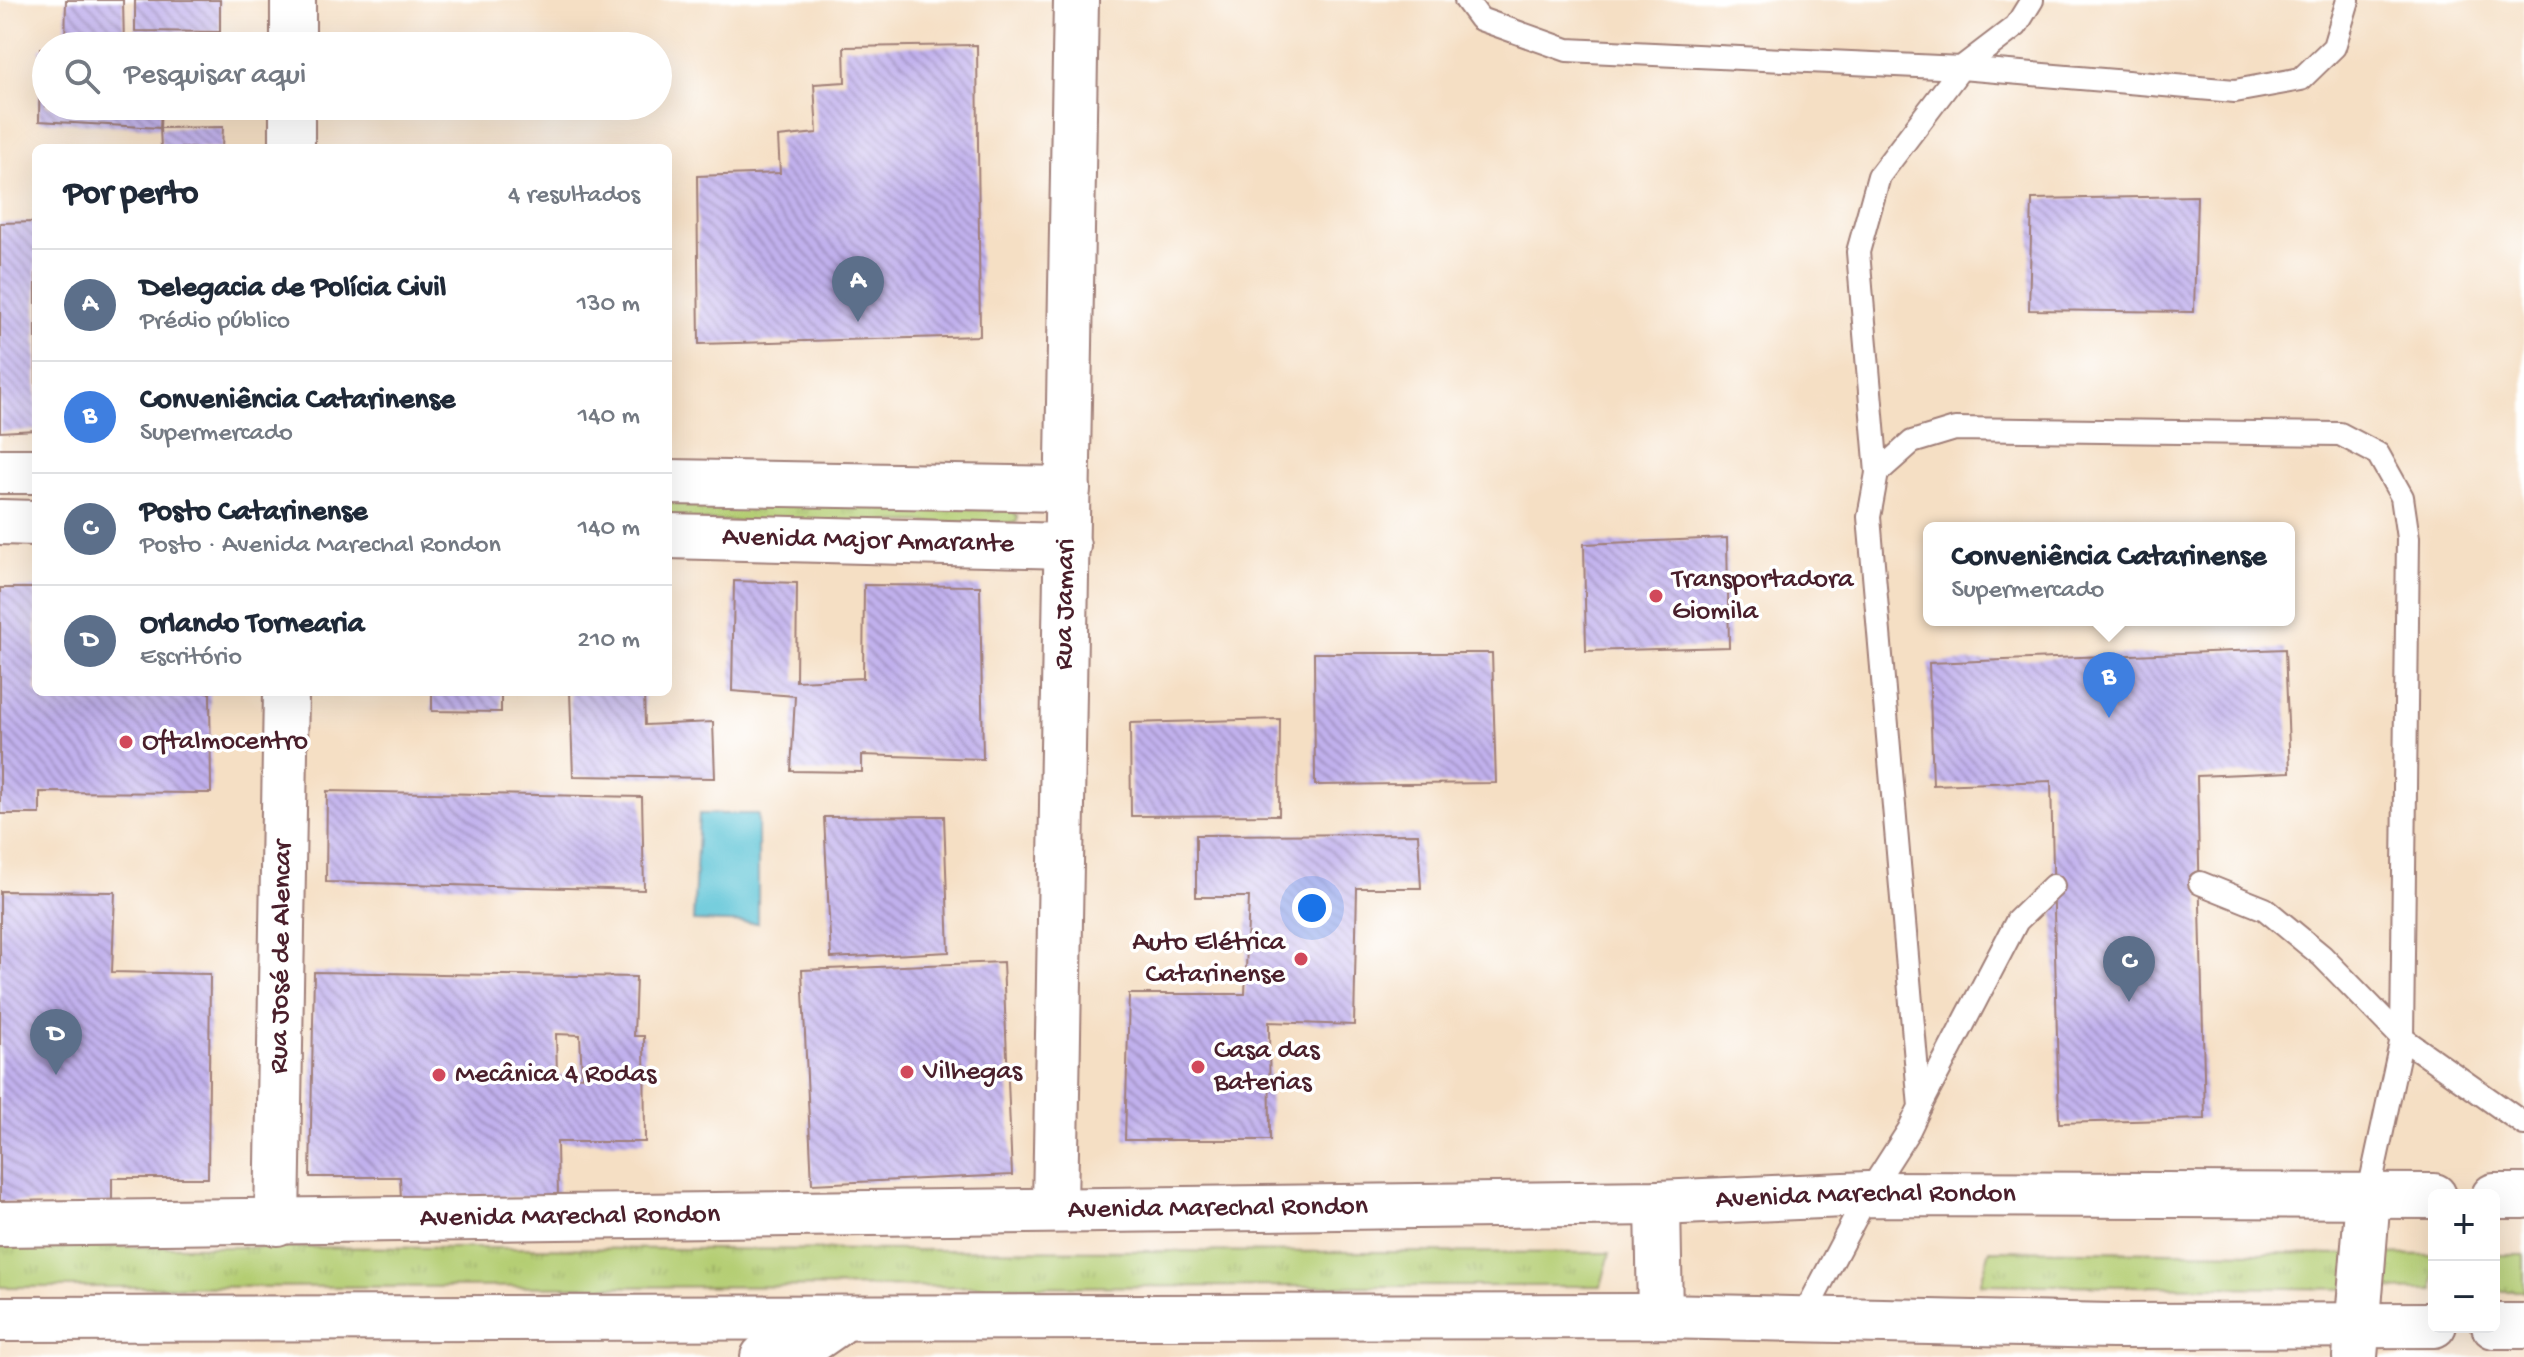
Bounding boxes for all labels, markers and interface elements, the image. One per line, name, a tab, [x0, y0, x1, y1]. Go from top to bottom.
search box	[32, 32, 672, 120]
icon: search	[60, 54, 104, 98]
text: Pesquisar aqui	[124, 59, 306, 94]
text: Por perto	[64, 176, 198, 216]
text: 4 resultados	[508, 181, 640, 212]
pin: A	[832, 256, 884, 322]
text: Delegacia de Polícia Civil	[140, 272, 446, 307]
text: A	[82, 290, 98, 321]
text: 130 m	[577, 290, 640, 321]
text: Prédio público	[140, 307, 290, 338]
text: Conveniência Catarinense	[140, 384, 455, 419]
text: B	[83, 402, 97, 433]
text: 140 m	[578, 402, 640, 433]
text: Supermercado	[140, 419, 293, 450]
text: Posto Catarinense	[140, 496, 368, 531]
text: C	[83, 514, 97, 545]
text: 140 m	[578, 514, 640, 545]
street label: Avenida Major Amarante	[721, 521, 1015, 561]
popup	[1923, 522, 2295, 626]
text: Posto · Avenida Marechal Rondon	[140, 531, 501, 562]
street label: Rua Jamari	[1048, 538, 1083, 670]
text: Conveniência Catarinense	[1951, 541, 2267, 576]
place label: Transportadora Giomila	[1670, 564, 1855, 629]
text: Supermercado	[1951, 576, 2104, 607]
marker: Transportadora Giomila	[1647, 587, 1665, 605]
text: Orlando Tornearia	[140, 608, 364, 643]
text: D	[82, 626, 98, 657]
text: 210 m	[577, 626, 640, 657]
text: Escritório	[140, 643, 242, 674]
pin: B	[2083, 652, 2135, 718]
place label: Oftalmocentro	[142, 726, 308, 759]
marker: Oftalmocentro	[117, 733, 135, 751]
street label: Rua José de Alencar	[263, 838, 300, 1074]
your location	[1292, 888, 1332, 928]
place label: Auto Elétrica Catarinense	[1132, 927, 1286, 992]
pin: C	[2103, 936, 2155, 1002]
marker: Auto Elétrica Catarinense	[1292, 950, 1310, 968]
pin: D	[30, 1009, 82, 1075]
place label: Casa das Baterias	[1213, 1035, 1320, 1100]
place label: Vilhegas	[922, 1056, 1023, 1089]
marker: Casa das Baterias	[1189, 1058, 1207, 1076]
place label: Mecânica 4 Rodas	[455, 1059, 657, 1092]
marker: Vilhegas	[898, 1063, 916, 1081]
marker: Mecânica 4 Rodas	[430, 1066, 448, 1084]
street label: Avenida Marechal Rondon	[1715, 1177, 2017, 1217]
map controls	[2428, 1189, 2500, 1333]
button: +	[2428, 1189, 2500, 1261]
street label: Avenida Marechal Rondon	[1068, 1190, 1369, 1227]
street label: Avenida Marechal Rondon	[420, 1198, 721, 1235]
button: −	[2428, 1261, 2500, 1333]

